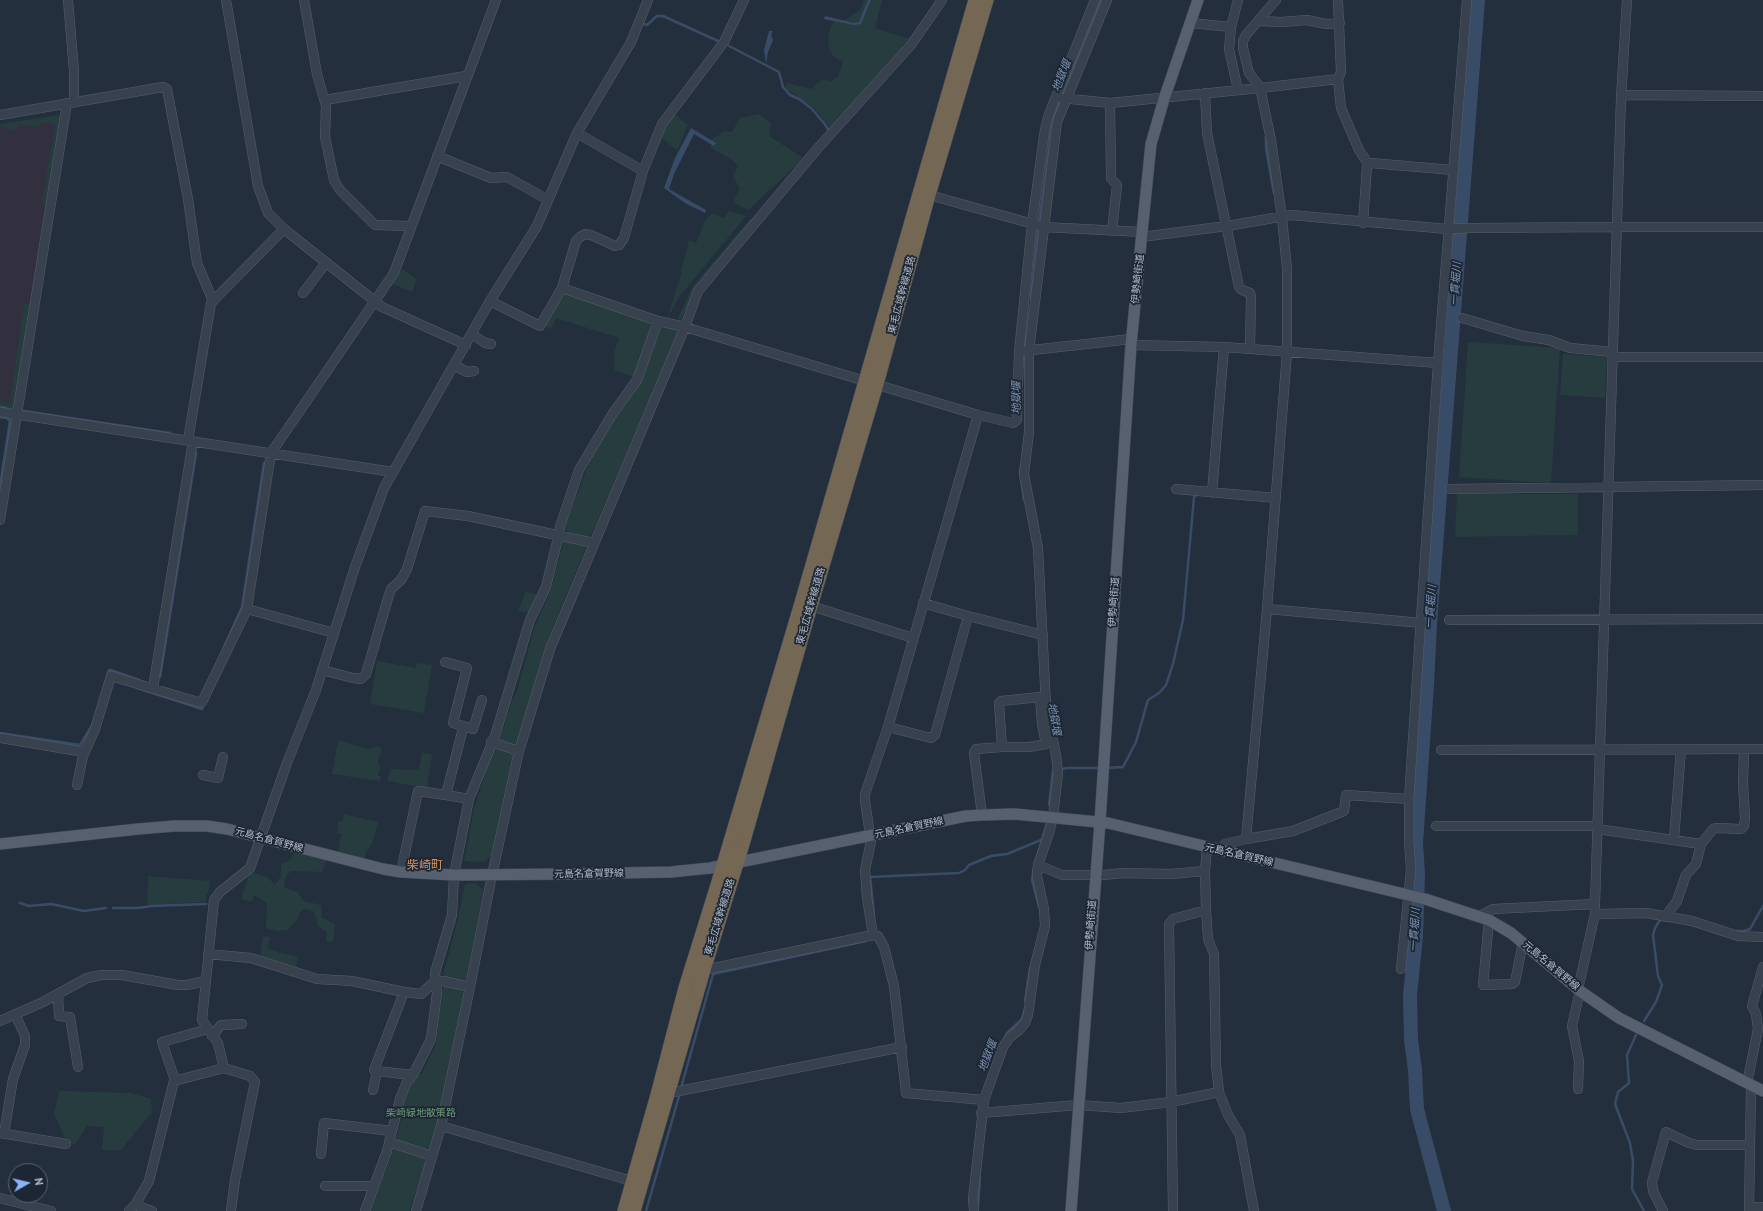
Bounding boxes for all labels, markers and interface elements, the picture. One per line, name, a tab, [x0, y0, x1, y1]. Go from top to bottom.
water label: 地獄堰	[1050, 58, 1074, 94]
street label: 伊勢崎街道	[1129, 254, 1147, 304]
street label: 東毛広域幹線道路	[886, 255, 918, 335]
water label: 一貫堀川	[1448, 262, 1464, 306]
water label: 地獄堰	[1010, 382, 1024, 414]
street label: 東毛広域幹線道路	[794, 566, 828, 646]
street label: 伊勢崎街道	[1106, 577, 1122, 627]
water label: 一貫堀川	[1423, 585, 1439, 629]
water label: 地獄堰	[1045, 702, 1063, 736]
street label: 元島名倉賀野線	[874, 815, 944, 841]
street label: 元島名倉賀野線	[234, 825, 304, 855]
street label: 元島名倉賀野線	[1204, 841, 1274, 869]
district label: 柴崎町	[407, 859, 443, 873]
street label: 元島名倉賀野線	[554, 867, 624, 881]
street label: 東毛広域幹線道路	[703, 877, 737, 957]
street label: 伊勢崎街道	[1083, 900, 1099, 950]
water label: 一貫堀川	[1407, 908, 1423, 952]
street label: 元島名倉賀野線	[1520, 939, 1582, 993]
water label: 地獄堰	[976, 1038, 1000, 1074]
park label: 柴崎緑地散策路	[386, 1107, 456, 1119]
north arrow	[8, 1163, 48, 1203]
text: N	[31, 1177, 46, 1186]

